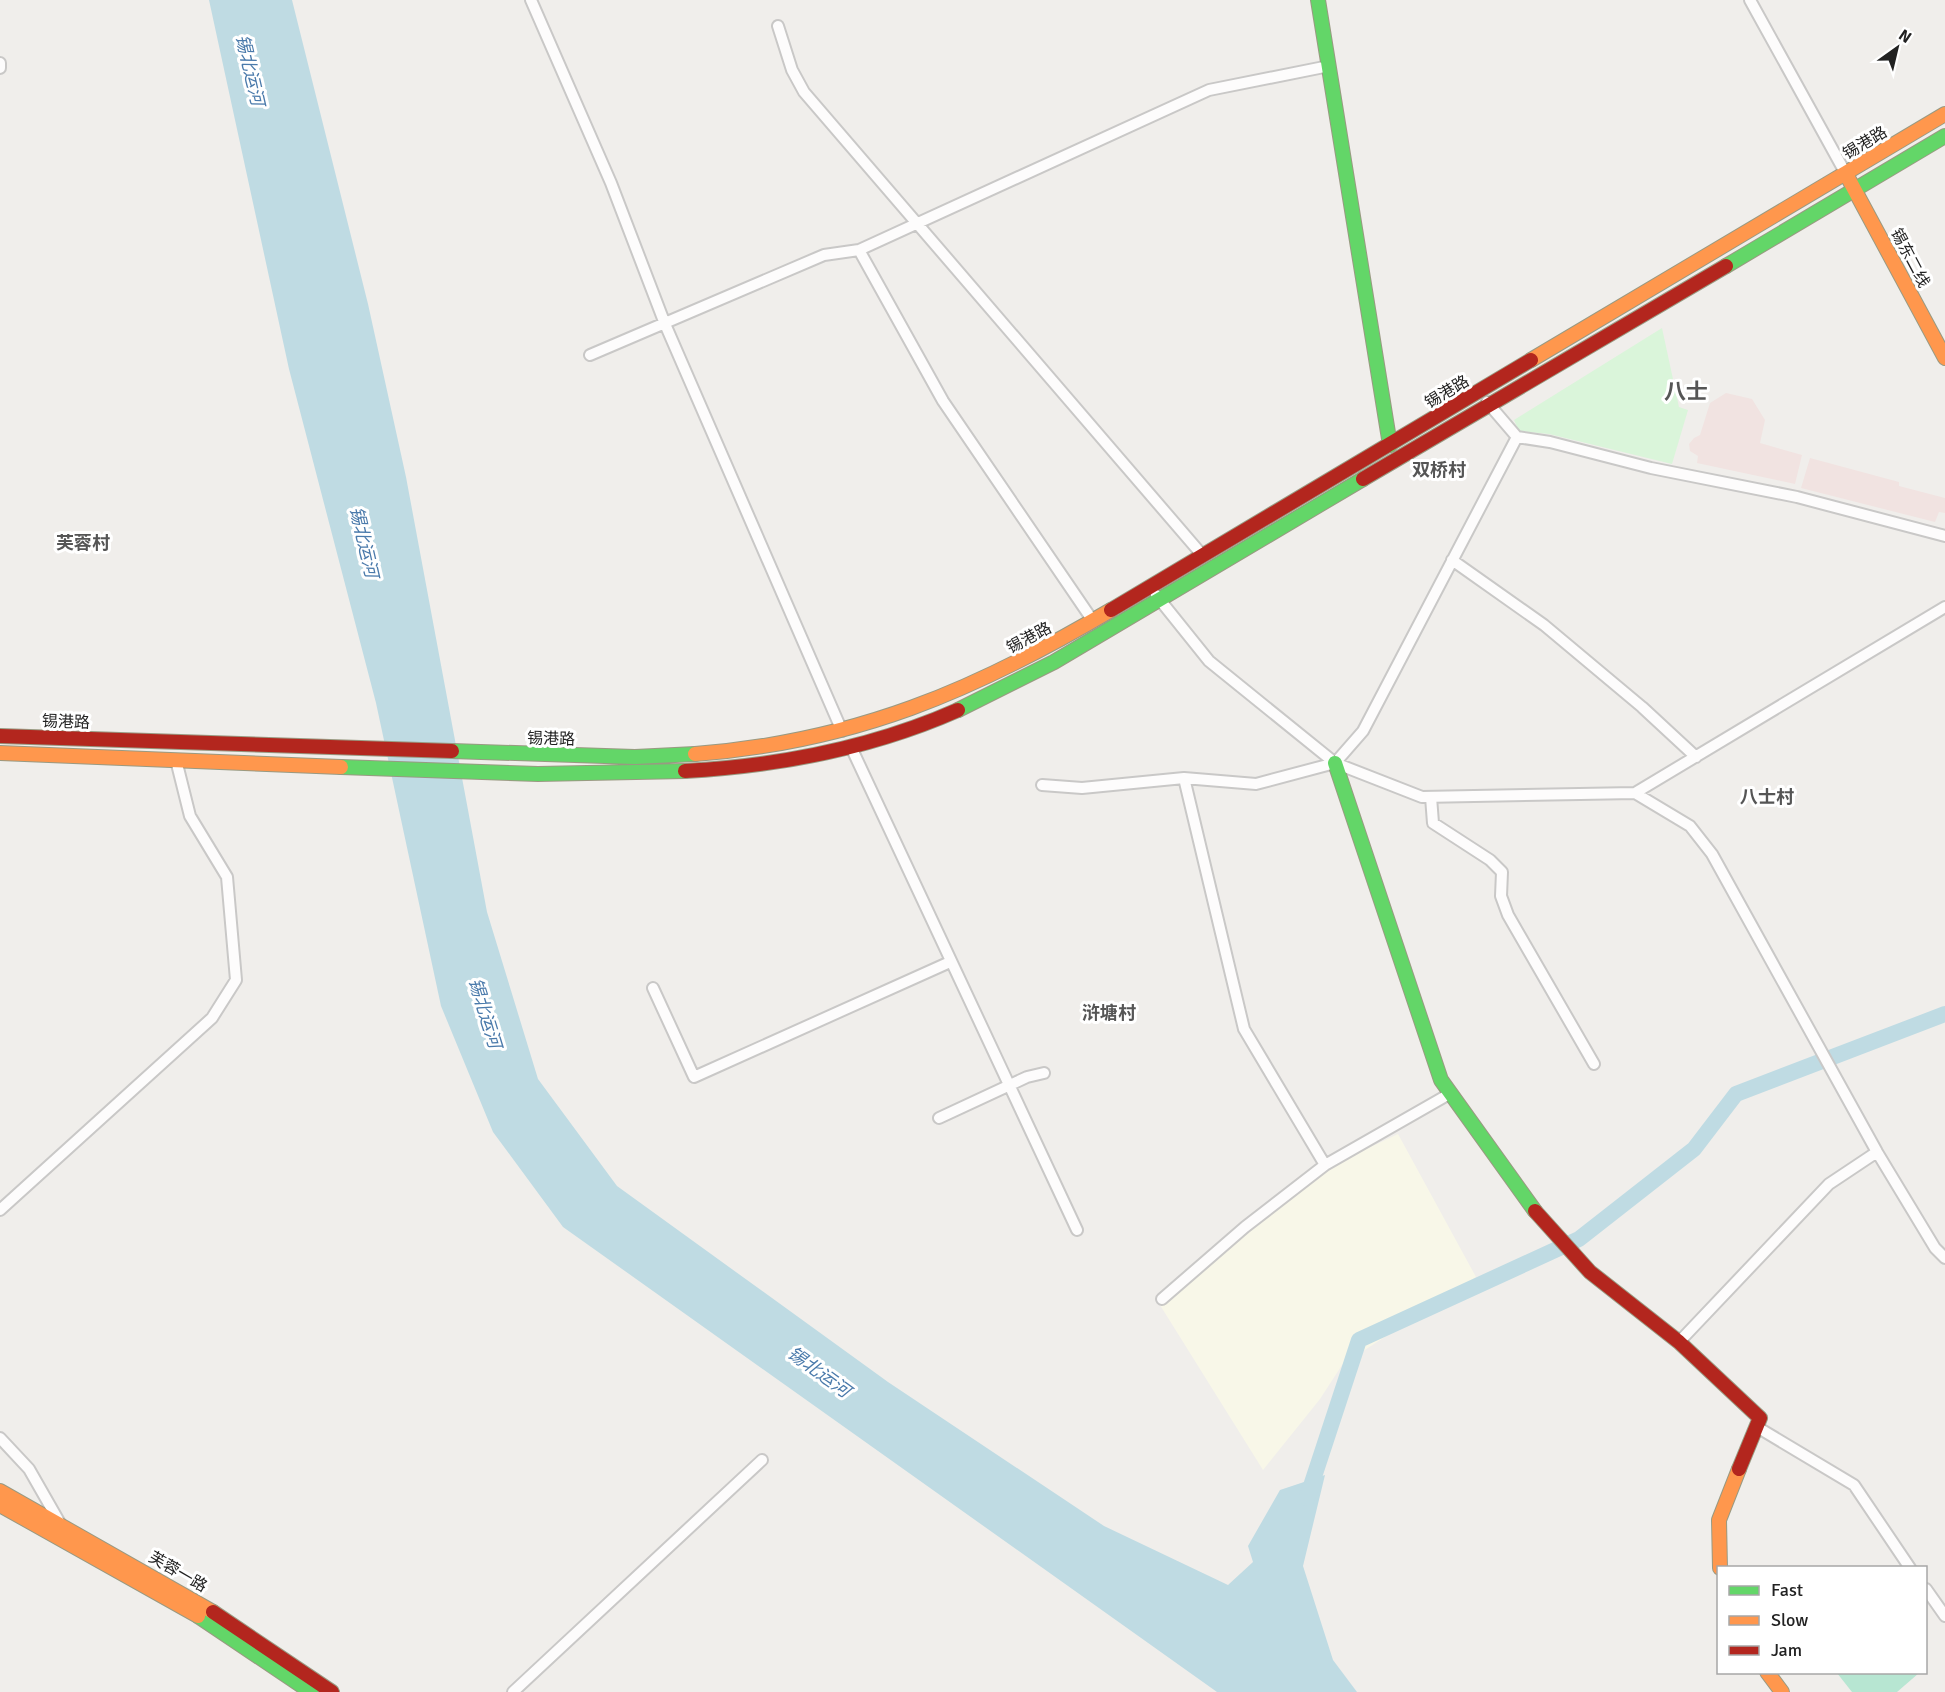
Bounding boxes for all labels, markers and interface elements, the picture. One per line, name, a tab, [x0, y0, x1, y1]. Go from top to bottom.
north arrow	[1867, 18, 1927, 78]
text: N	[1895, 25, 1915, 48]
water label: 锡北运河	[231, 32, 269, 110]
street label: 锡港路	[1839, 122, 1891, 164]
street label: 锡东二线	[1886, 225, 1934, 291]
street label: 锡港路	[1421, 371, 1473, 413]
district label: 八士	[1664, 378, 1708, 405]
district label: 双桥村	[1412, 459, 1466, 481]
water label: 锡北运河	[345, 504, 383, 582]
district label: 芙蓉村	[56, 532, 110, 554]
street label: 锡港路	[1003, 618, 1055, 658]
street label: 锡港路	[42, 711, 90, 733]
street label: 锡港路	[527, 729, 575, 749]
district label: 八士村	[1740, 786, 1794, 808]
water label: 锡北运河	[464, 975, 507, 1054]
district label: 浒塘村	[1082, 1002, 1136, 1024]
water label: 锡北运河	[783, 1342, 857, 1404]
street label: 芙蓉一路	[145, 1547, 211, 1597]
legend	[1717, 1566, 1927, 1674]
text: Fast	[1771, 1579, 1803, 1601]
text: Slow	[1771, 1609, 1808, 1631]
text: Jam	[1771, 1639, 1802, 1661]

